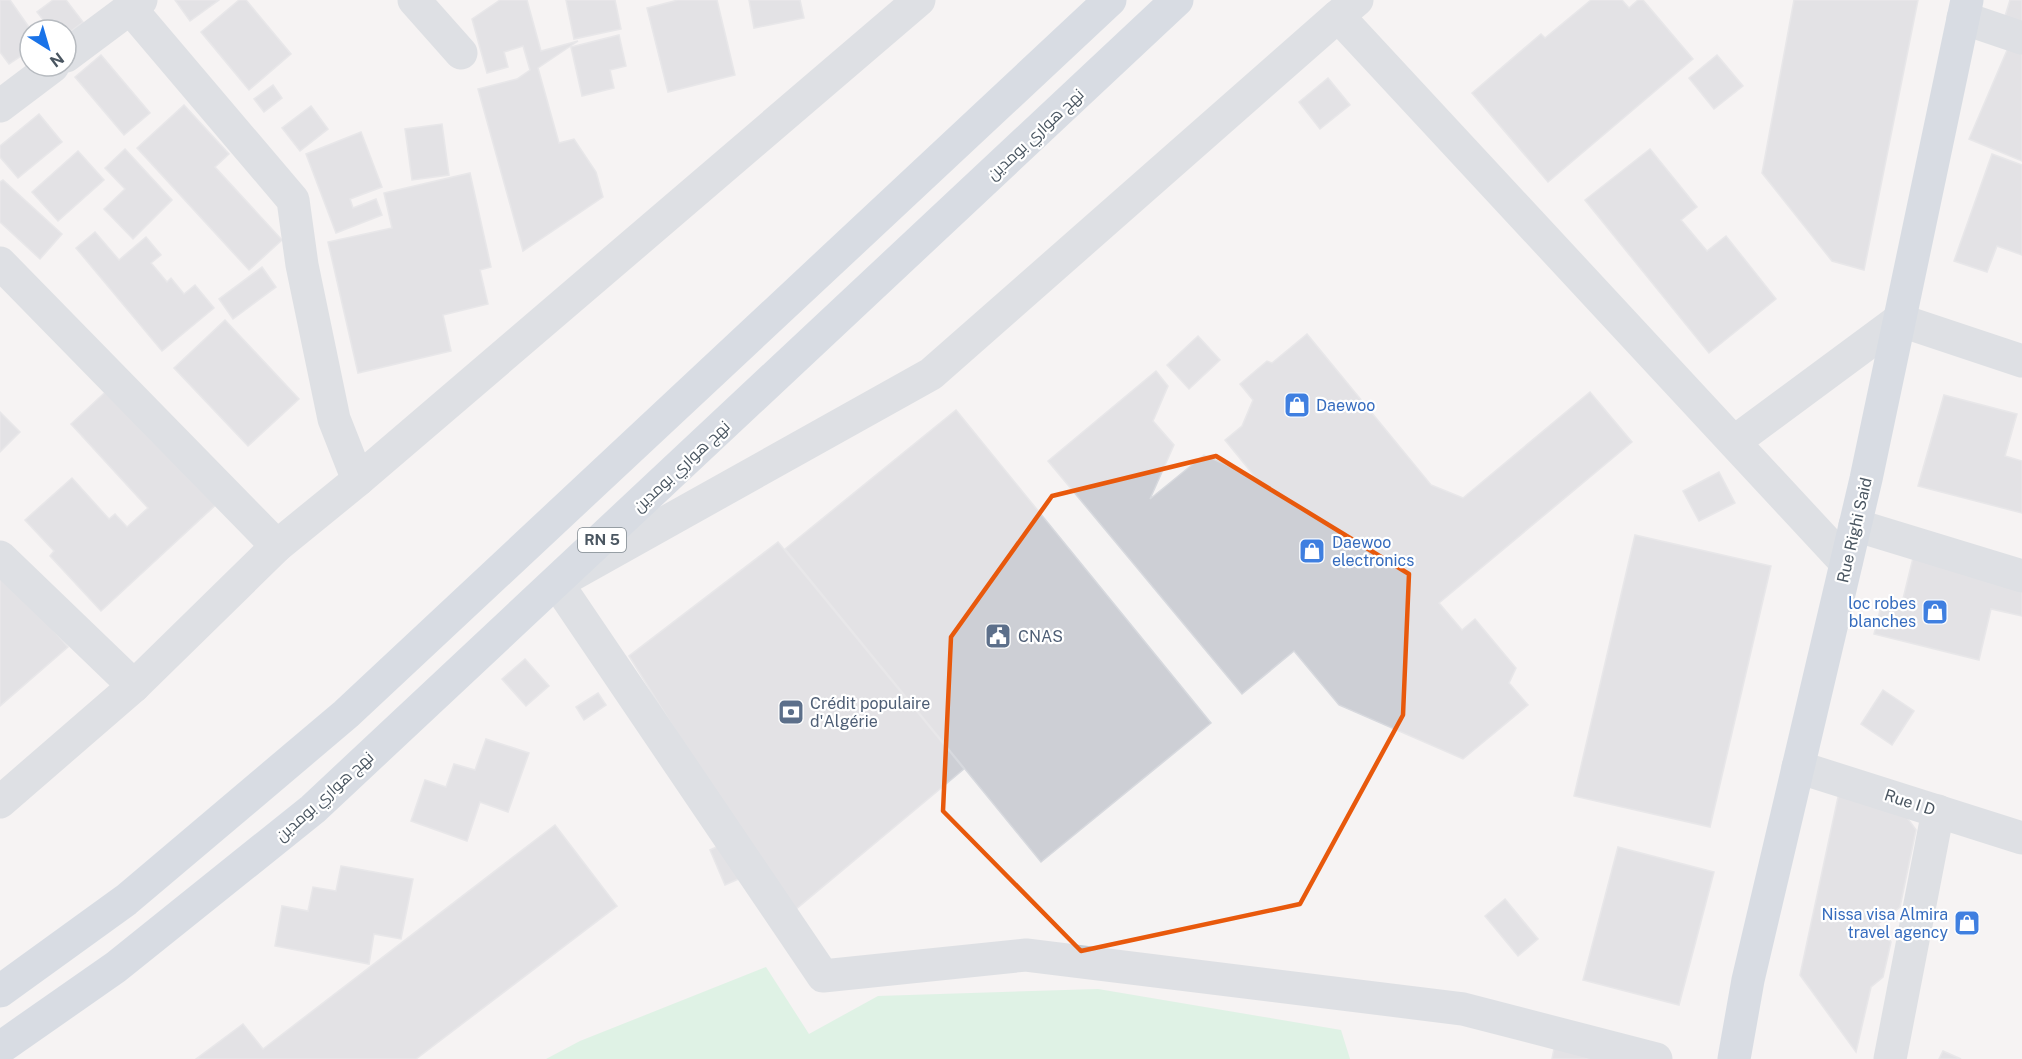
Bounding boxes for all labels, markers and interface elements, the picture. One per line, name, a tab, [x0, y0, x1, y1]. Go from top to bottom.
north arrow	[18, 18, 78, 78]
text: N	[46, 48, 67, 71]
street label: نهج هواري بومدين	[983, 85, 1090, 187]
shop icon: Daewoo	[1282, 390, 1312, 420]
place label: Daewoo	[1316, 396, 1375, 415]
street label: نهج هواري بومدين	[629, 417, 736, 519]
street label: Rue Righi Said	[1833, 476, 1876, 585]
road number: RN 5	[578, 528, 626, 552]
place label: Daewoo electronics	[1332, 533, 1414, 570]
shop icon: Daewoo electronics	[1297, 536, 1327, 566]
place label: loc robes blanches	[1848, 594, 1916, 631]
shop icon: loc robes blanches	[1920, 597, 1950, 627]
public building icon: CNAS	[983, 621, 1013, 651]
place label: CNAS	[1018, 627, 1063, 646]
place label: Crédit populaire d'Algérie	[810, 694, 930, 731]
bank icon: Crédit populaire d'Algérie	[776, 697, 806, 727]
street label: نهج هواري بومدين	[271, 747, 380, 848]
street label: Rue I D	[1882, 785, 1938, 820]
place label: Nissa visa Almira travel agency	[1821, 905, 1948, 942]
shop icon: Nissa visa Almira travel agency	[1952, 908, 1982, 938]

